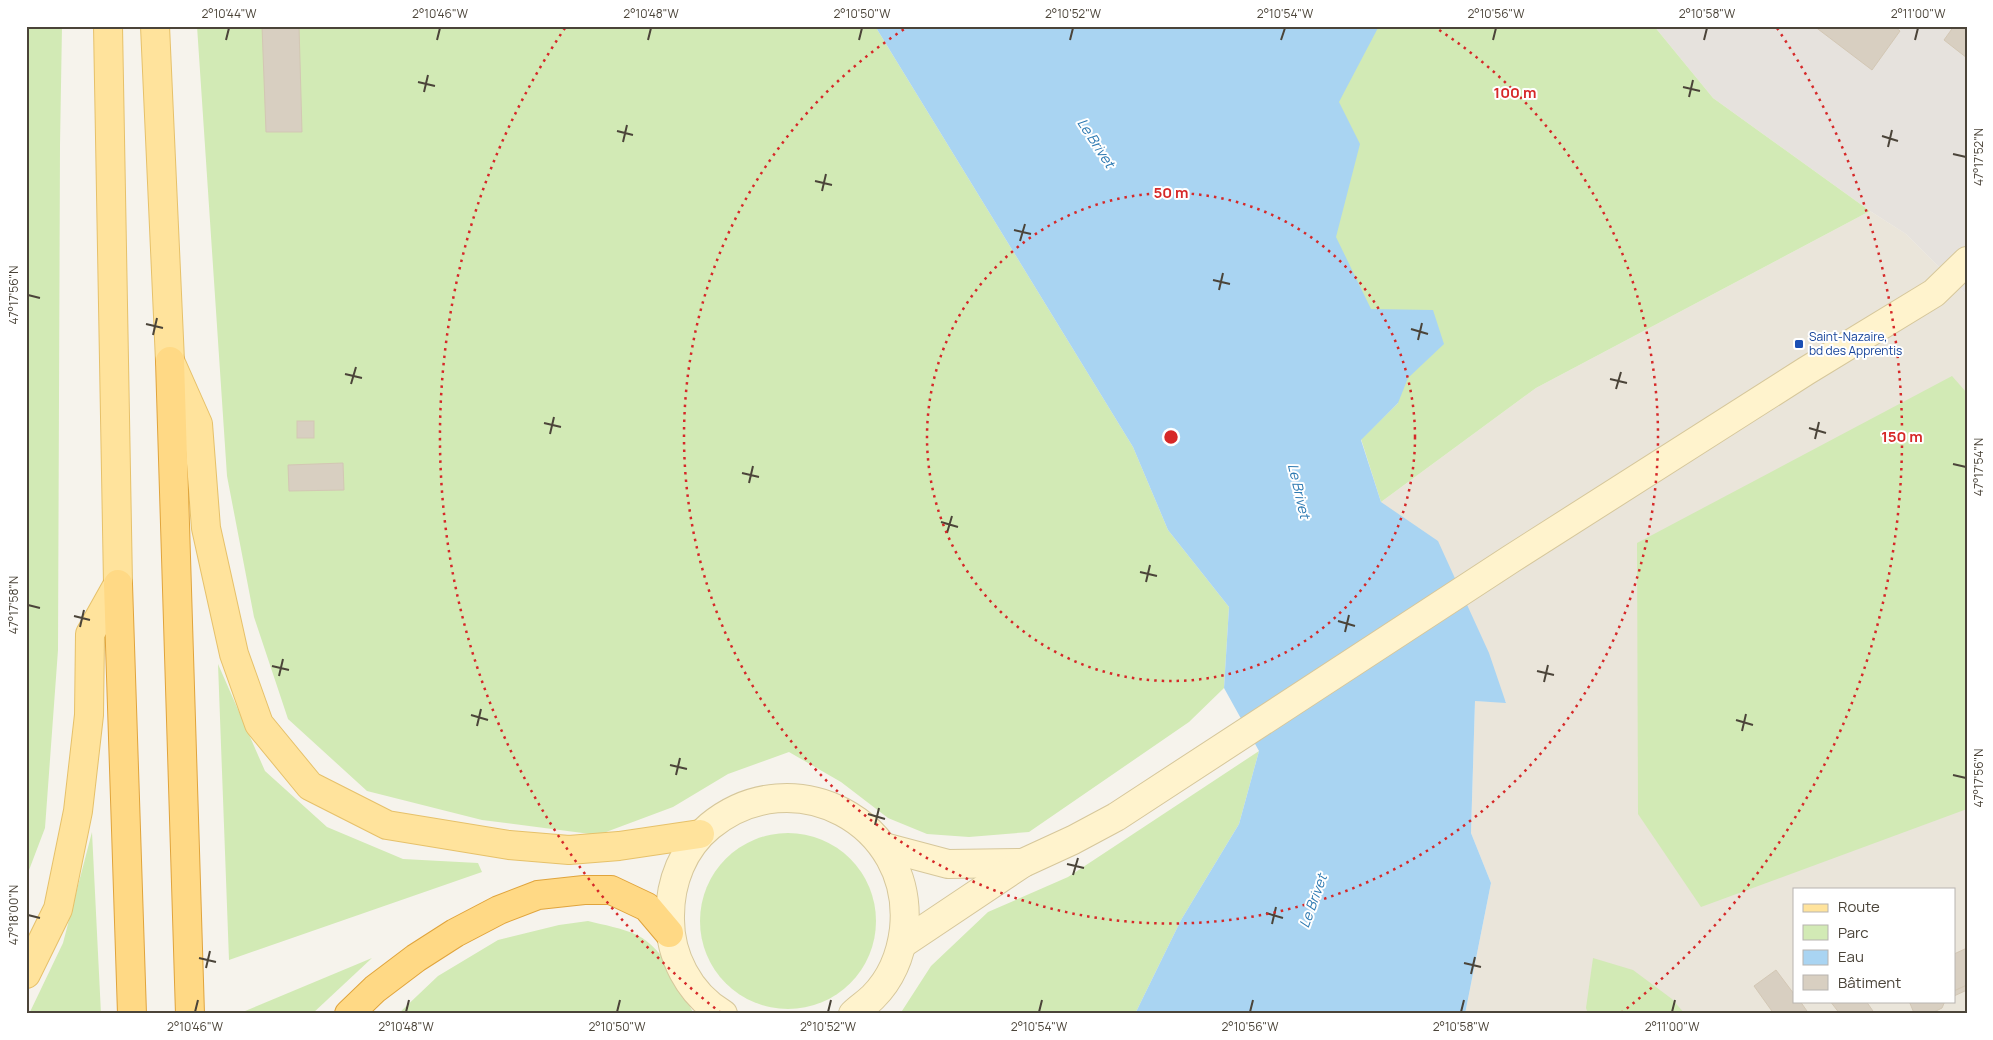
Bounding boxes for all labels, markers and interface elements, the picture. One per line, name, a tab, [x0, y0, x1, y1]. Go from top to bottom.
text: 2°10'44"W	[201, 5, 257, 22]
text: 2°10'46"W	[412, 5, 469, 22]
text: 2°10'48"W	[623, 5, 679, 22]
text: 2°10'50"W	[834, 5, 891, 22]
text: 2°10'52"W	[1045, 5, 1102, 22]
text: 2°10'54"W	[1257, 5, 1314, 22]
text: 2°10'56"W	[1467, 5, 1525, 22]
text: 2°10'58"W	[1679, 5, 1736, 22]
text: 2°11'00"W	[1891, 5, 1946, 22]
text: 100 m	[1494, 82, 1536, 103]
water label: Le Brivet	[1073, 114, 1120, 172]
text: 47°17'52"N	[1970, 128, 1987, 186]
text: 50 m	[1153, 182, 1189, 203]
text: 47°17'56"N	[5, 265, 22, 325]
place label: Saint-Nazaire, bd des Apprentis	[1809, 328, 1902, 359]
marker: Saint-Nazaire, bd des Apprentis	[1793, 338, 1805, 350]
text: 150 m	[1881, 426, 1923, 447]
centre of rings	[1162, 428, 1180, 446]
text: 47°17'54"N	[1970, 438, 1987, 496]
water label: Le Brivet	[1284, 462, 1315, 521]
text: 47°17'58"N	[5, 576, 22, 634]
text: 47°17'56"N	[1970, 748, 1987, 808]
water label: Le Brivet	[1294, 870, 1331, 930]
text: 47°18'00"N	[5, 885, 22, 945]
legend	[1793, 888, 1956, 1002]
text: Route	[1838, 896, 1880, 917]
text: Parc	[1838, 922, 1869, 943]
text: Eau	[1838, 946, 1864, 967]
text: Bâtiment	[1838, 972, 1901, 993]
text: 2°10'46"W	[167, 1018, 224, 1035]
text: 2°10'48"W	[378, 1018, 434, 1035]
text: 2°10'50"W	[589, 1018, 646, 1035]
text: 2°10'52"W	[800, 1018, 857, 1035]
text: 2°10'54"W	[1011, 1018, 1068, 1035]
text: 2°10'56"W	[1221, 1018, 1279, 1035]
text: 2°10'58"W	[1433, 1018, 1490, 1035]
text: 2°11'00"W	[1645, 1018, 1700, 1035]

